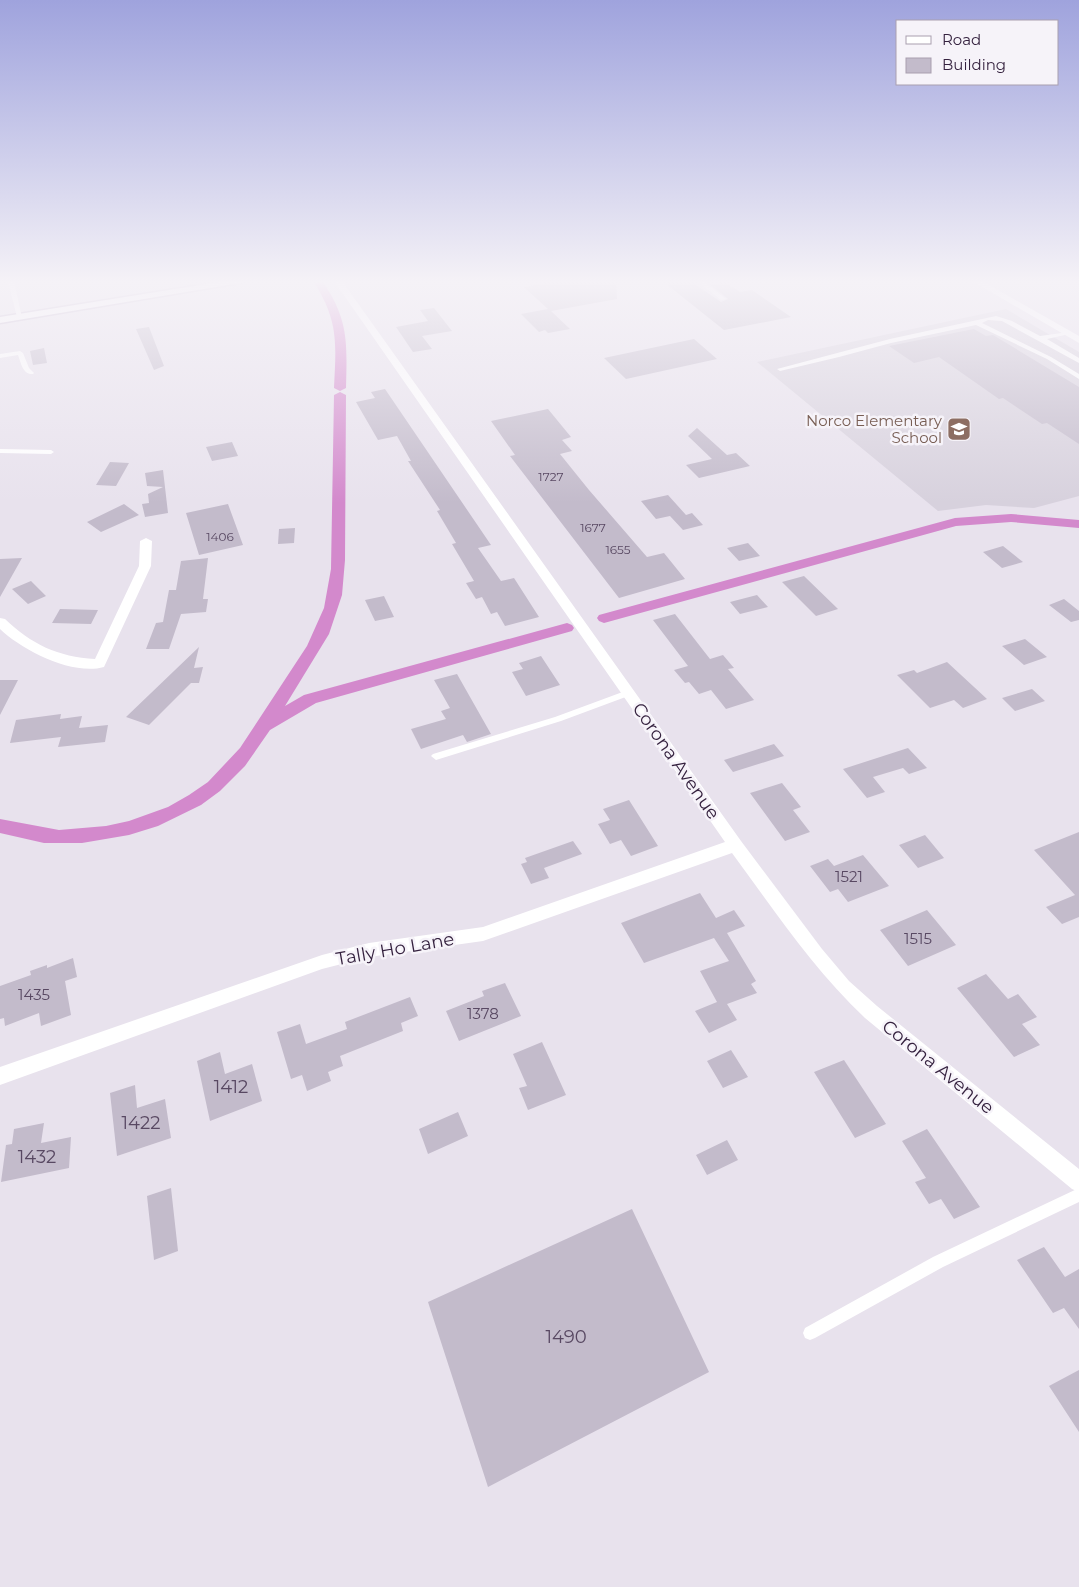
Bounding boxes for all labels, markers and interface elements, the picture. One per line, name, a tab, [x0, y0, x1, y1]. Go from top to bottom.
legend	[896, 20, 1059, 85]
text: Road	[942, 30, 981, 49]
text: Building	[942, 55, 1006, 74]
place label: Norco Elementary School	[806, 411, 943, 447]
school or university icon: Norco Elementary School	[946, 416, 972, 442]
house number: 1727	[538, 469, 564, 484]
house number: 1677	[580, 520, 606, 535]
house number: 1406	[206, 529, 234, 544]
house number: 1655	[605, 542, 631, 557]
street label: Corona Avenue	[628, 698, 724, 824]
house number: 1521	[835, 867, 863, 886]
street label: Tally Ho Lane	[334, 928, 456, 970]
house number: 1515	[904, 929, 932, 948]
house number: 1435	[18, 985, 50, 1004]
house number: 1378	[467, 1004, 499, 1023]
street label: Corona Avenue	[878, 1015, 998, 1119]
house number: 1412	[214, 1076, 248, 1098]
house number: 1422	[122, 1112, 160, 1134]
house number: 1432	[18, 1146, 56, 1168]
house number: 1490	[545, 1326, 587, 1348]

